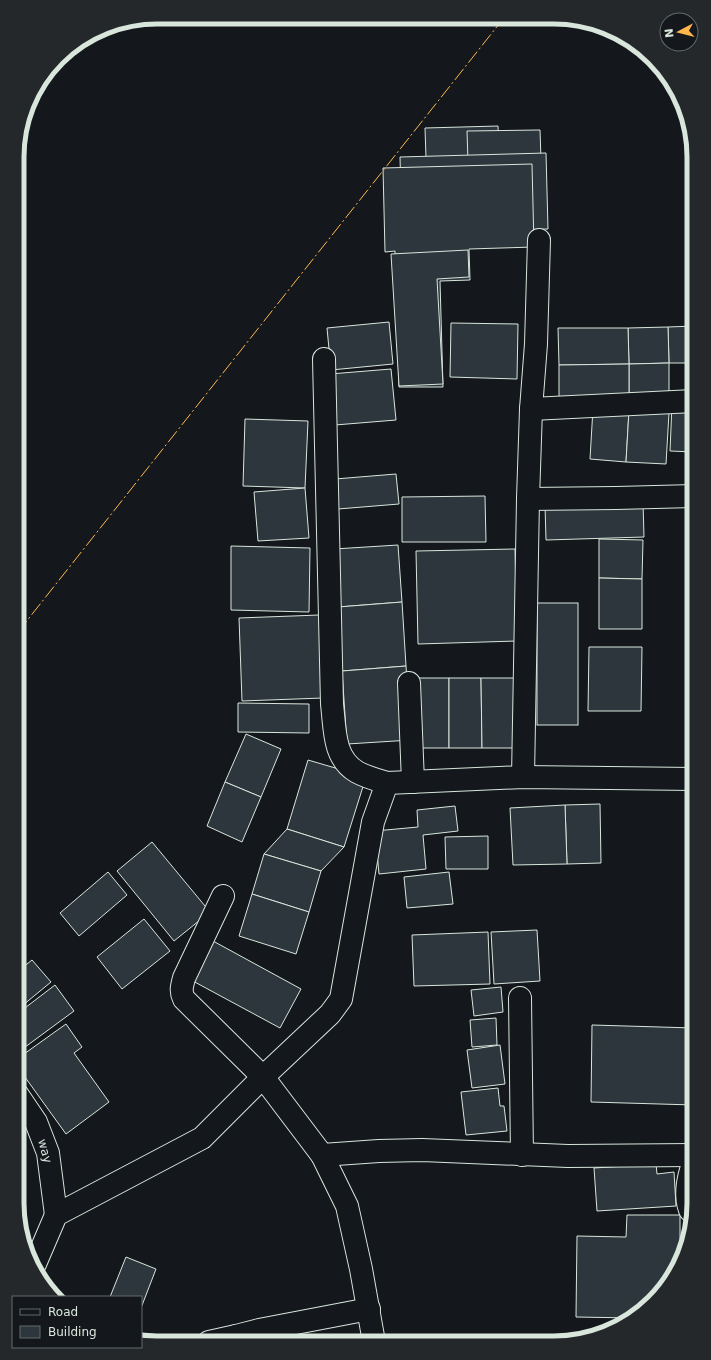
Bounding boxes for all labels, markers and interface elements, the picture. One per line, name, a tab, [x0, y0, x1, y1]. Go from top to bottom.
north arrow	[659, 12, 699, 52]
text: N	[663, 28, 677, 39]
street label: way	[35, 1137, 55, 1165]
legend	[12, 1296, 142, 1348]
text: Road	[48, 1305, 78, 1319]
text: Building	[48, 1325, 97, 1339]

